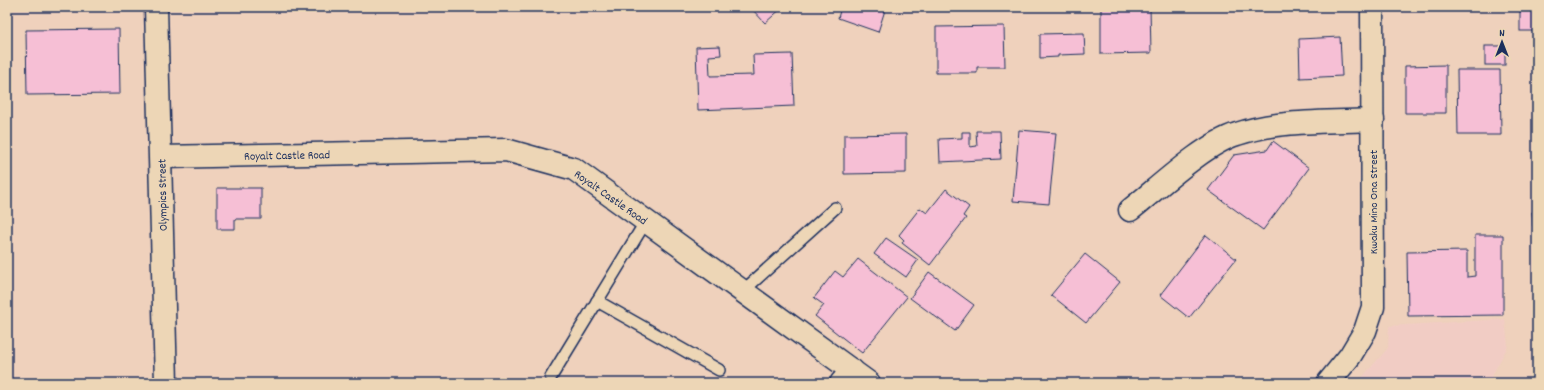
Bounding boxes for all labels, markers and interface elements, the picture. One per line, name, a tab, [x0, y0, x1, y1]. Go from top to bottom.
north arrow	[1482, 22, 1522, 62]
text: N	[1499, 26, 1505, 42]
street label: Royalt Castle Road	[244, 147, 330, 166]
street label: Kwaku Mino Ona Street	[1366, 149, 1383, 254]
street label: Olympics Street	[154, 158, 173, 231]
street label: Royalt Castle Road	[570, 167, 650, 230]

